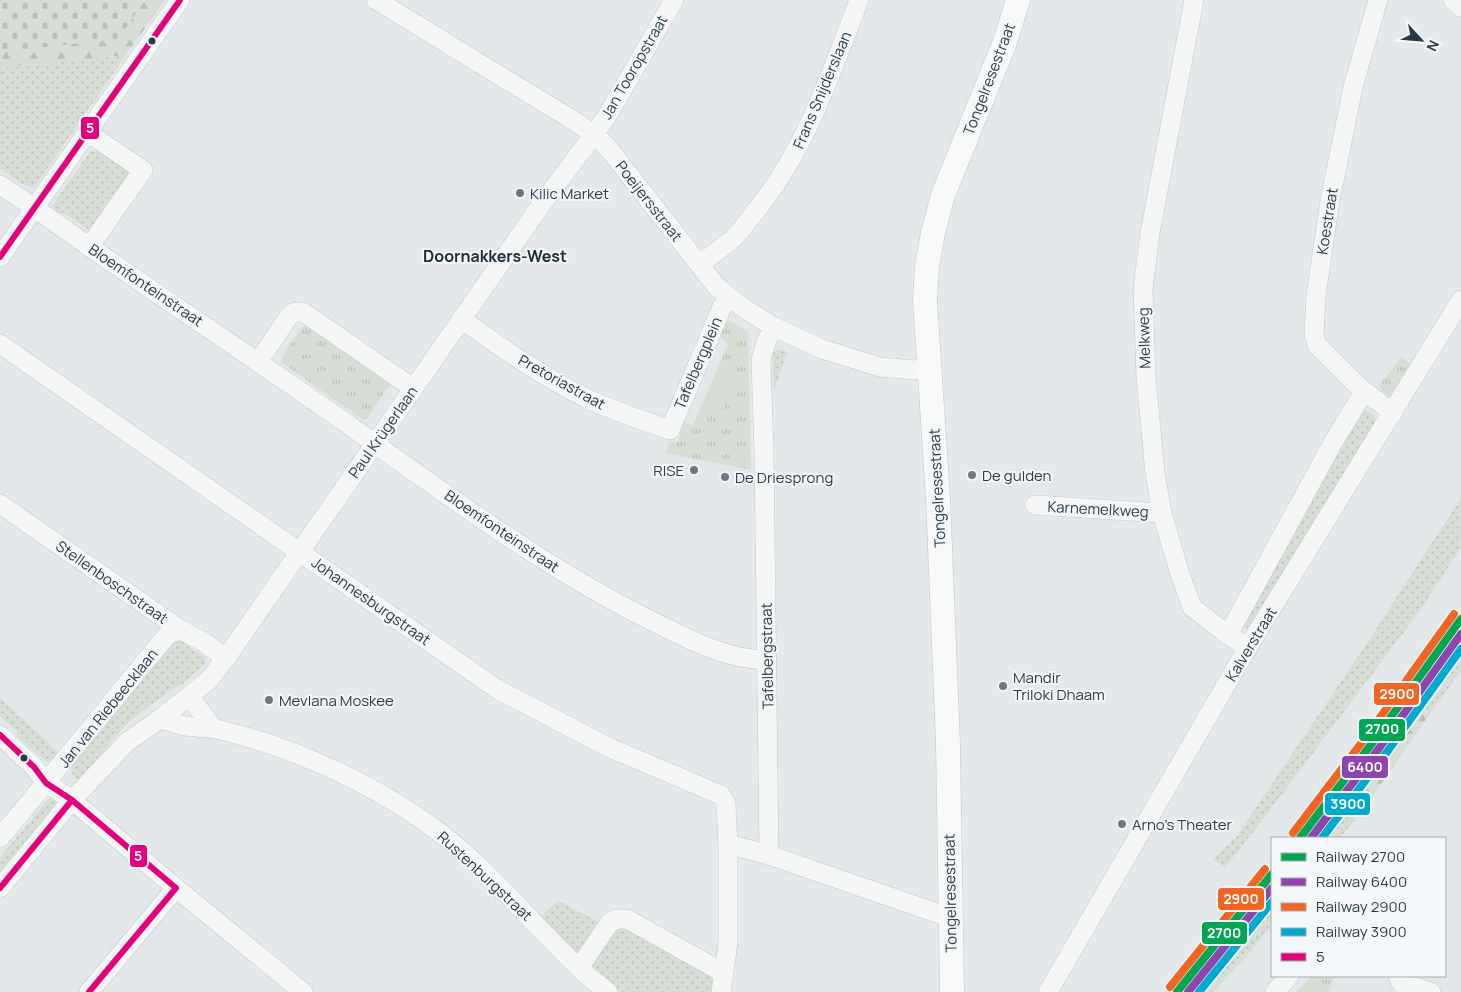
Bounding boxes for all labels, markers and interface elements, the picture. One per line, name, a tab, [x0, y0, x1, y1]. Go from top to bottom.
street label: Jan Tooropstraat	[596, 11, 672, 123]
north arrow	[1396, 15, 1446, 65]
street label: Tongelresestraat	[958, 20, 1020, 138]
street label: Frans Snijderslaan	[788, 28, 856, 152]
unlabelled marker	[147, 36, 157, 46]
text: N	[1422, 37, 1444, 55]
line badge: 5	[80, 116, 100, 140]
text: 5	[86, 118, 94, 137]
street label: Poeijersstraat	[611, 156, 687, 246]
place label: Kilic Market	[530, 183, 609, 204]
street label: Koestraat	[1311, 186, 1343, 256]
marker: Kilic Market	[514, 187, 526, 199]
street label: Bloemfonteinstraat	[85, 239, 207, 331]
district label: Doornakkers-West	[423, 245, 567, 267]
street label: Melkweg	[1132, 307, 1156, 369]
street label: Tafelbergplein	[669, 313, 727, 413]
street label: Pretoriastraat	[515, 349, 609, 415]
street label: Paul Krügerlaan	[343, 382, 423, 482]
street label: Tongelresestraat	[923, 428, 951, 548]
place label: RISE	[653, 460, 684, 481]
marker: RISE	[688, 464, 700, 476]
place label: De gulden	[982, 465, 1052, 486]
place label: De Driesprong	[735, 467, 833, 488]
marker: De gulden	[966, 469, 978, 481]
marker: De Driesprong	[719, 471, 731, 483]
street label: Bloemfonteinstraat	[441, 485, 563, 577]
street label: Karnemelkweg	[1047, 496, 1149, 522]
street label: Stellenboschstraat	[52, 535, 172, 629]
street label: Johannesburgstraat	[307, 552, 435, 650]
street label: Tafelbergstraat	[756, 602, 778, 710]
street label: Kalverstraat	[1220, 603, 1282, 685]
street label: Jan van Riebeecklaan	[53, 644, 163, 772]
place label: Mandir Triloki Dhaam	[1013, 667, 1105, 705]
marker: Mandir Triloki Dhaam	[997, 680, 1009, 692]
line badge: 2900	[1373, 682, 1420, 706]
text: 2900	[1379, 684, 1415, 703]
place label: Mevlana Moskee	[279, 690, 394, 711]
marker: Mevlana Moskee	[263, 694, 275, 706]
line badge: 2700	[1358, 718, 1406, 742]
text: 2700	[1365, 719, 1399, 738]
unlabelled marker	[19, 753, 29, 763]
line badge: 6400	[1341, 755, 1389, 779]
text: 6400	[1347, 757, 1383, 776]
line badge: 3900	[1324, 792, 1371, 816]
text: 3900	[1330, 794, 1366, 813]
place label: Arno's Theater	[1132, 814, 1233, 835]
marker: Arno's Theater	[1116, 818, 1128, 830]
street label: Rustenburgstraat	[433, 826, 537, 926]
street label: Tongelresestraat	[938, 833, 962, 953]
legend	[1271, 837, 1446, 977]
line badge: 5	[129, 844, 148, 868]
text: 5	[134, 846, 142, 865]
text: Railway 2700	[1316, 846, 1405, 867]
text: Railway 6400	[1316, 871, 1407, 892]
line badge: 2900	[1217, 887, 1265, 911]
text: 2900	[1223, 889, 1259, 908]
text: Railway 2900	[1316, 896, 1407, 917]
line badge: 2700	[1201, 921, 1248, 945]
text: Railway 3900	[1316, 921, 1407, 942]
text: 2700	[1207, 923, 1241, 942]
text: 5	[1316, 946, 1325, 967]

